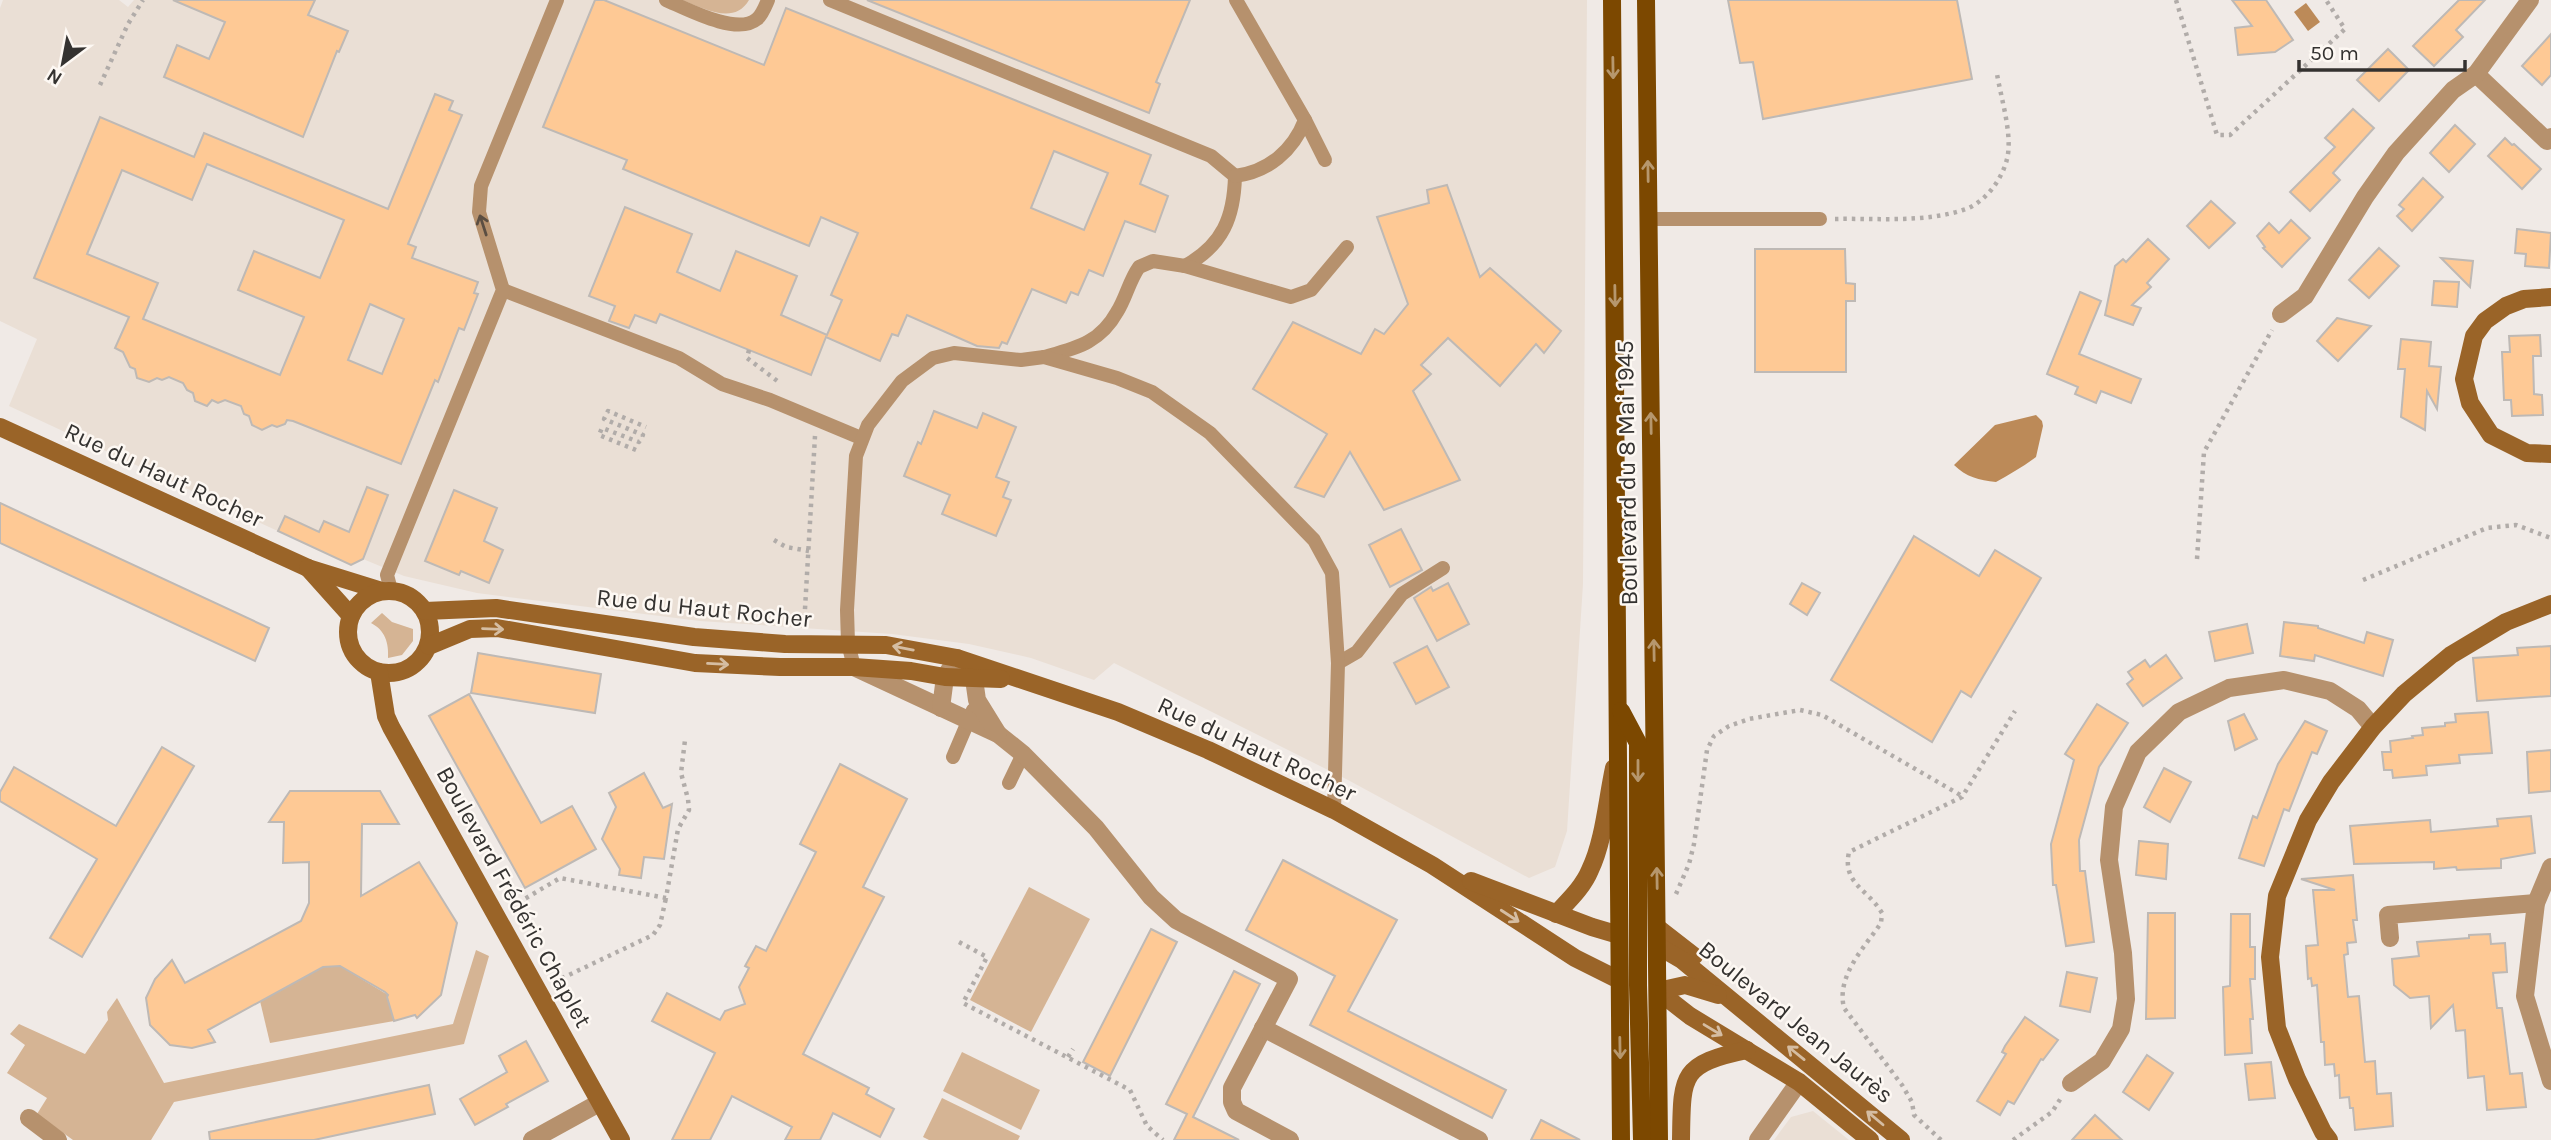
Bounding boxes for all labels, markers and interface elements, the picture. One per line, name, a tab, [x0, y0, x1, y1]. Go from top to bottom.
north arrow	[28, 28, 98, 98]
scale bar	[2299, 28, 2465, 72]
text: 50 m	[2310, 41, 2359, 65]
one-way arrow	[1606, 56, 1620, 79]
text: N	[43, 64, 66, 90]
one-way arrow	[1641, 159, 1655, 182]
one-way arrow	[476, 214, 489, 236]
one-way arrow	[1608, 284, 1622, 307]
street label: Boulevard du 8 Mai 1945	[1611, 340, 1643, 606]
one-way arrow	[1644, 411, 1658, 434]
street label: Rue du Haut Rocher	[60, 417, 268, 533]
street label: Rue du Haut Rocher	[595, 583, 813, 633]
one-way arrow	[482, 623, 505, 636]
one-way arrow	[1647, 639, 1661, 662]
one-way arrow	[892, 641, 915, 654]
one-way arrow	[706, 658, 729, 671]
street label: Rue du Haut Rocher	[1153, 691, 1361, 807]
one-way arrow	[1631, 760, 1645, 783]
street label: Boulevard Frédéric Chaplet	[430, 762, 598, 1032]
one-way arrow	[1650, 866, 1664, 889]
one-way arrow	[1500, 909, 1519, 923]
street label: Boulevard Jean Jaurès	[1693, 935, 1899, 1109]
one-way arrow	[1703, 1023, 1723, 1037]
one-way arrow	[1614, 1036, 1627, 1059]
one-way arrow	[1788, 1045, 1806, 1061]
one-way arrow	[1866, 1110, 1884, 1126]

